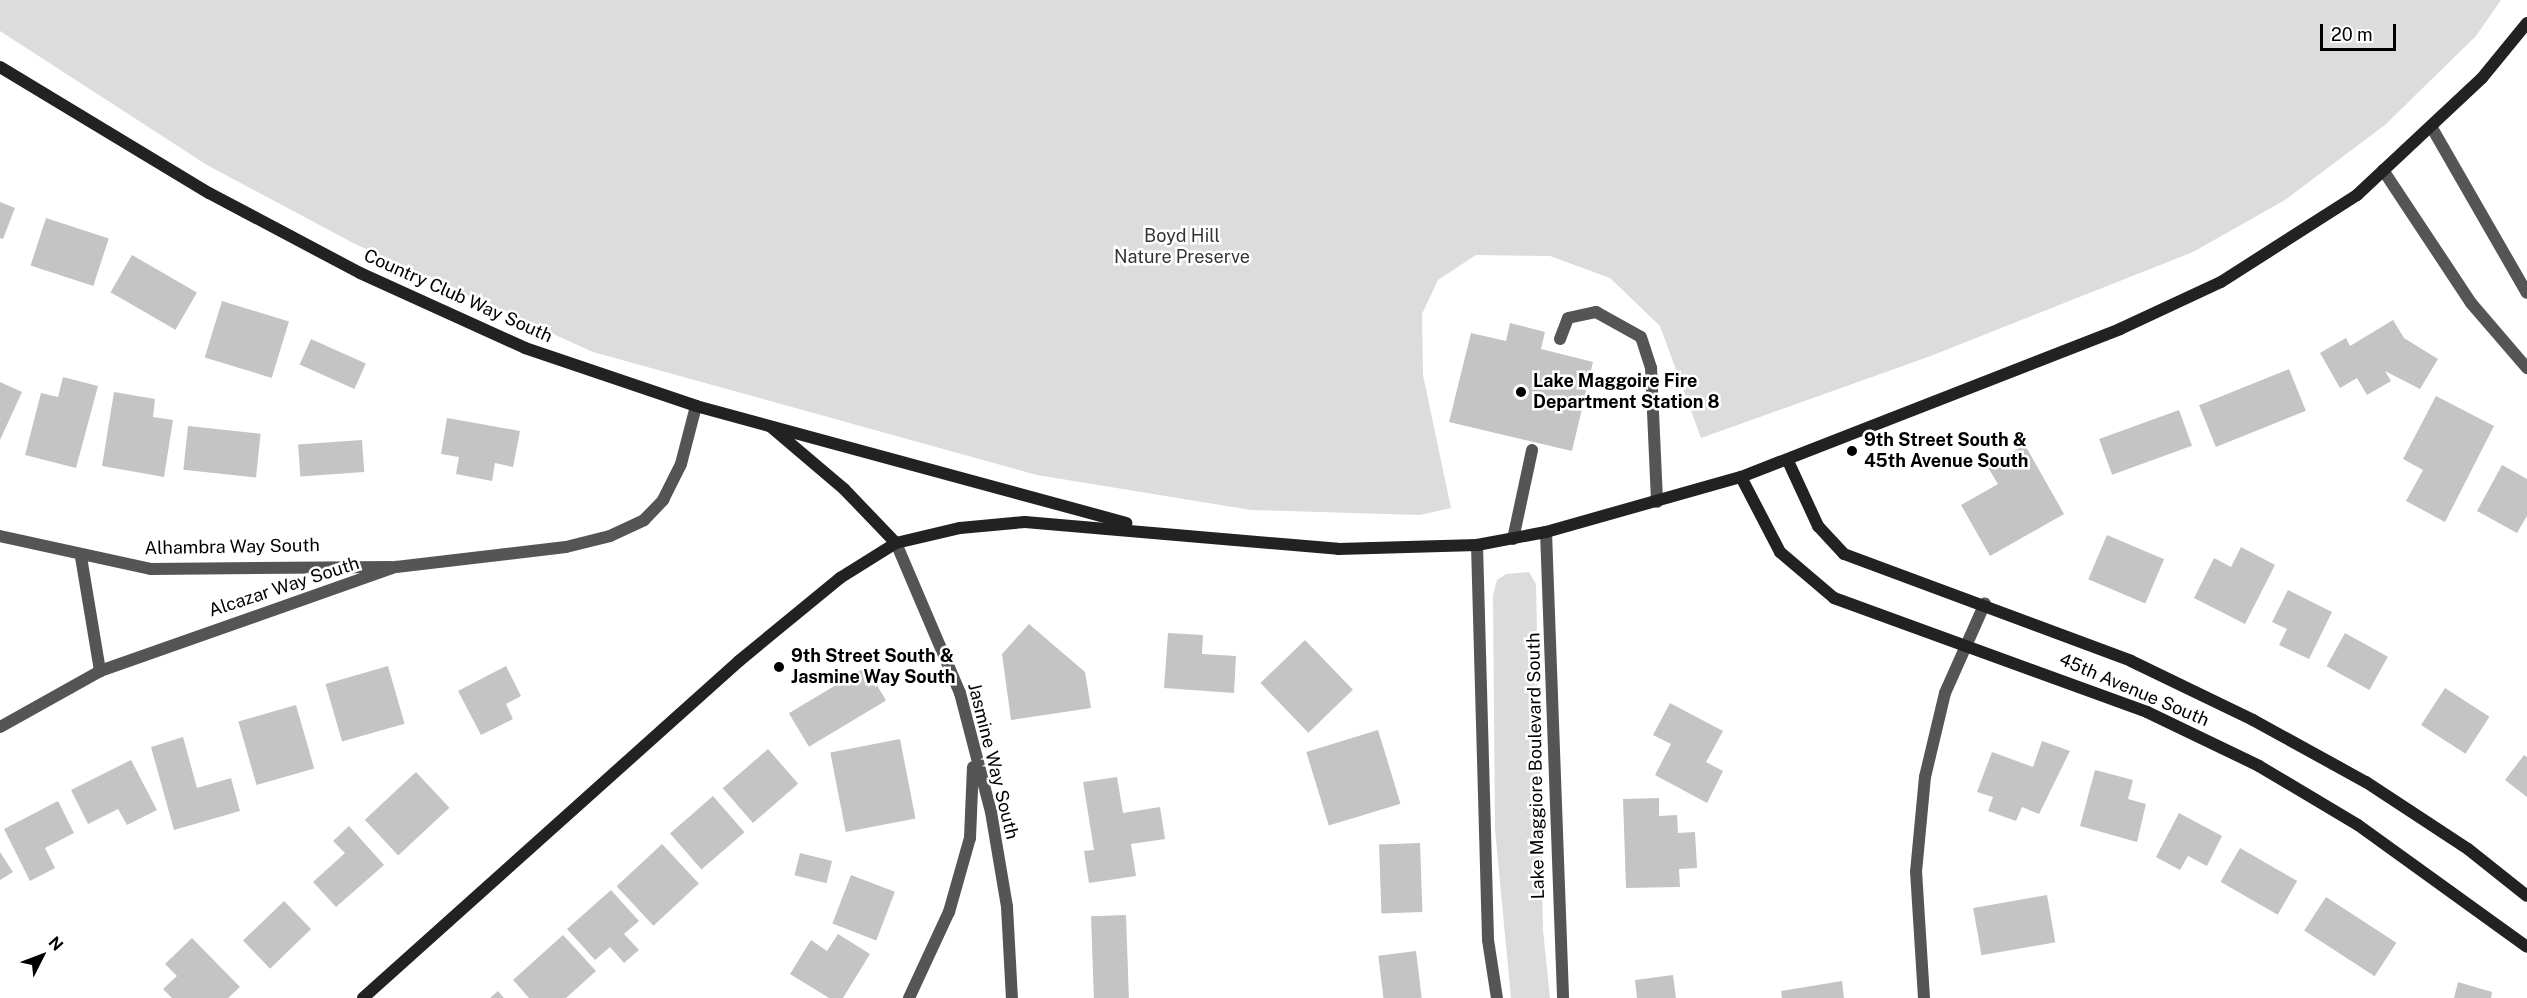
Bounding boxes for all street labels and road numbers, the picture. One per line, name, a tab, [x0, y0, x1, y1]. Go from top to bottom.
street label: Country Club Way South	[360, 245, 556, 347]
street label: Alhambra Way South	[144, 535, 320, 559]
street label: Alcazar Way South	[206, 552, 362, 622]
street label: Lake Maggiore Boulevard South	[1523, 632, 1549, 900]
street label: 45th Avenue South	[2056, 649, 2212, 731]
street label: Jasmine Way South	[963, 680, 1023, 842]

